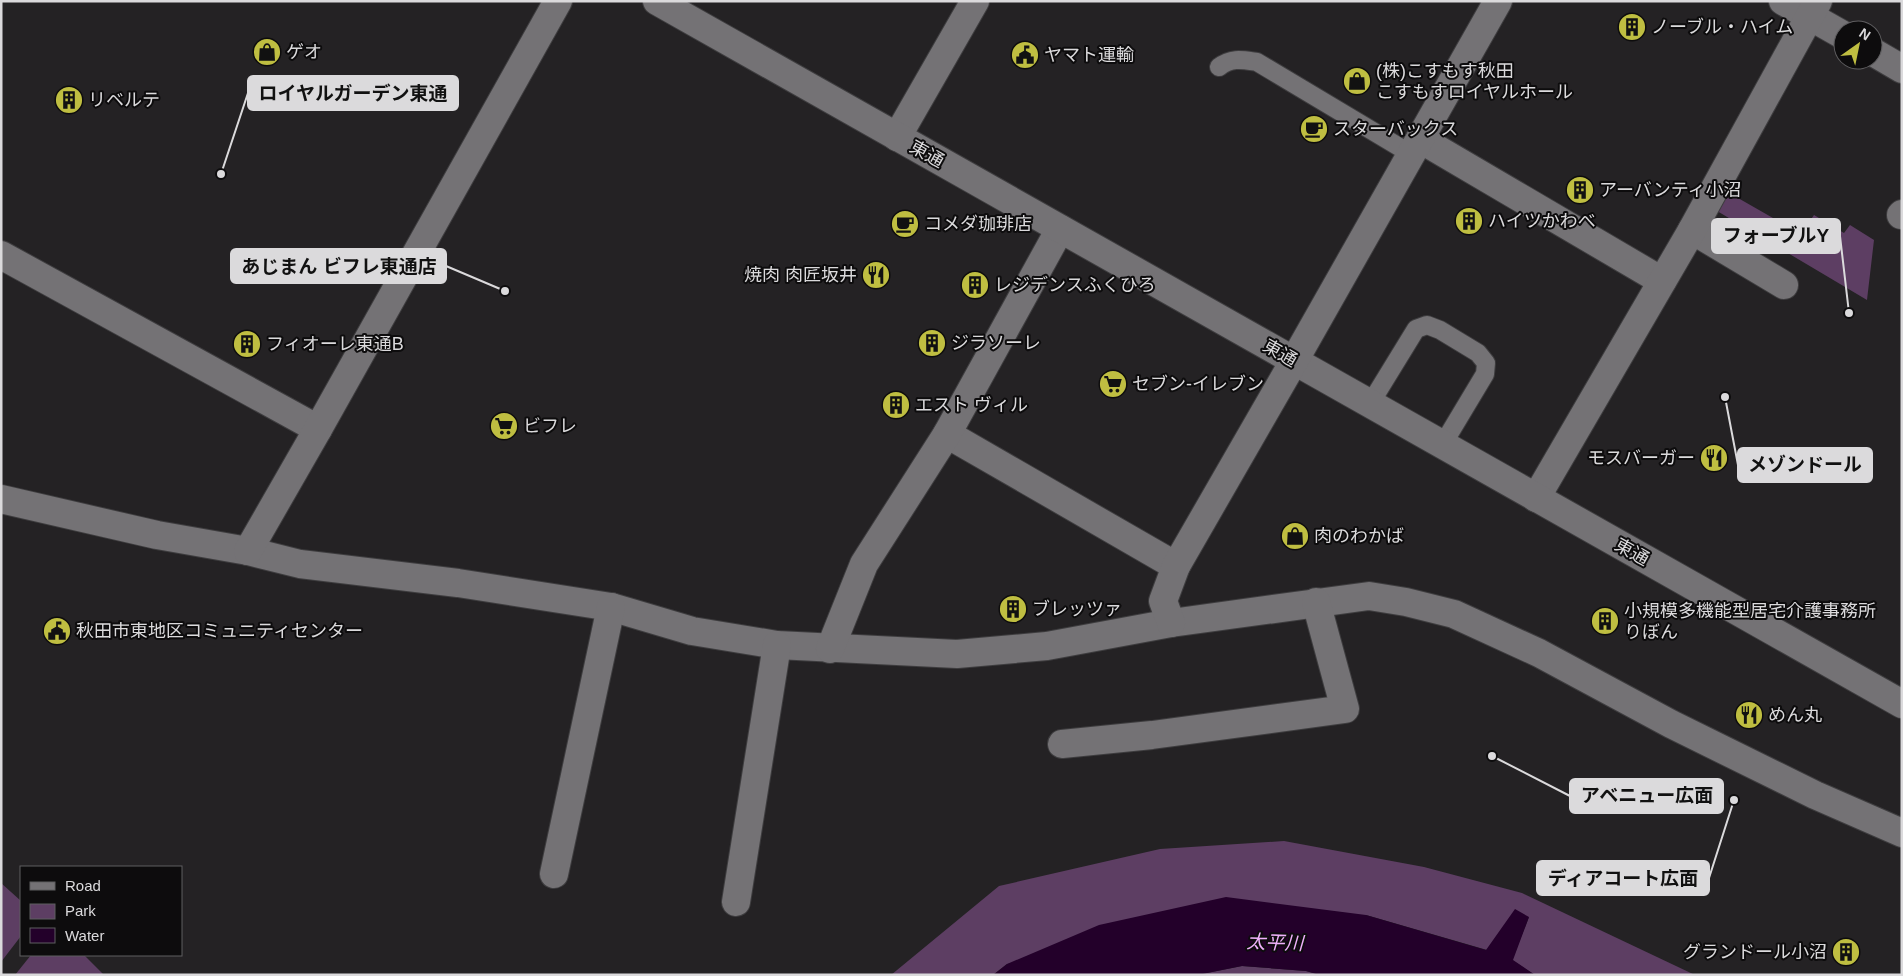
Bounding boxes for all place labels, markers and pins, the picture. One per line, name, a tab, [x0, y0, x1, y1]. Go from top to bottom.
building icon: ノーブル・ハイム	[1617, 12, 1647, 42]
place label: ノーブル・ハイム	[1651, 17, 1793, 37]
shop icon: ゲオ	[252, 37, 282, 67]
public building icon: ヤマト運輸	[1010, 40, 1040, 70]
place label: ゲオ	[286, 42, 322, 62]
place label: ヤマト運輸	[1044, 45, 1134, 65]
place label: (株)こすもす秋田 こすもすロイヤルホール	[1376, 61, 1573, 102]
shop icon: (株)こすもす秋田 こすもすロイヤルホール	[1342, 66, 1372, 96]
callout: ロイヤルガーデン東通	[248, 76, 458, 110]
building icon: リベルテ	[54, 85, 84, 115]
place label: リベルテ	[88, 90, 160, 110]
cafe icon: スターバックス	[1299, 114, 1329, 144]
place label: スターバックス	[1333, 119, 1458, 139]
building icon: アーバンティ小沼	[1565, 175, 1595, 205]
place label: アーバンティ小沼	[1599, 180, 1742, 200]
building icon: ハイツかわべ	[1454, 206, 1484, 236]
cafe icon: コメダ珈琲店	[890, 209, 920, 239]
place label: ハイツかわべ	[1488, 211, 1596, 231]
place label: コメダ珈琲店	[924, 214, 1032, 234]
callout: フォーブルY	[1712, 219, 1840, 253]
callout: あじまん ビフレ東通店	[231, 249, 446, 283]
restaurant icon: 焼肉 肉匠坂井	[861, 260, 891, 290]
place label: 焼肉 肉匠坂井	[744, 265, 857, 285]
building icon: レジデンスふくひろ	[960, 270, 990, 300]
place label: レジデンスふくひろ	[994, 275, 1156, 295]
building icon: ジラソーレ	[917, 328, 947, 358]
building icon: フィオーレ東通B	[232, 329, 262, 359]
place label: ジラソーレ	[951, 333, 1041, 353]
place label: フィオーレ東通B	[266, 334, 404, 354]
supermarket icon: セブン-イレブン	[1098, 369, 1128, 399]
place label: セブン-イレブン	[1132, 374, 1264, 394]
building icon: エスト ヴィル	[881, 390, 911, 420]
place label: エスト ヴィル	[915, 395, 1028, 415]
supermarket icon: ビフレ	[489, 411, 519, 441]
place label: ビフレ	[523, 416, 577, 436]
restaurant icon: モスバーガー	[1699, 443, 1729, 473]
place label: モスバーガー	[1587, 448, 1695, 468]
callout: メゾンドール	[1738, 448, 1872, 482]
shop icon: 肉のわかば	[1280, 521, 1310, 551]
place label: 肉のわかば	[1314, 526, 1404, 546]
building icon: ブレッツァ	[998, 594, 1028, 624]
place label: ブレッツァ	[1032, 599, 1122, 619]
place label: 小規模多機能型居宅介護事務所 りぼん	[1624, 601, 1876, 642]
building icon: 小規模多機能型居宅介護事務所 りぼん	[1590, 606, 1620, 636]
public building icon: 秋田市東地区コミュニティセンター	[42, 616, 72, 646]
place label: 秋田市東地区コミュニティセンター	[76, 621, 363, 641]
restaurant icon: めん丸	[1734, 700, 1764, 730]
place label: めん丸	[1768, 705, 1822, 725]
callout: アベニュー広面	[1570, 779, 1723, 813]
callout: ディアコート広面	[1537, 861, 1709, 895]
building icon: グランドール小沼	[1831, 937, 1861, 967]
place label: グランドール小沼	[1683, 942, 1827, 962]

